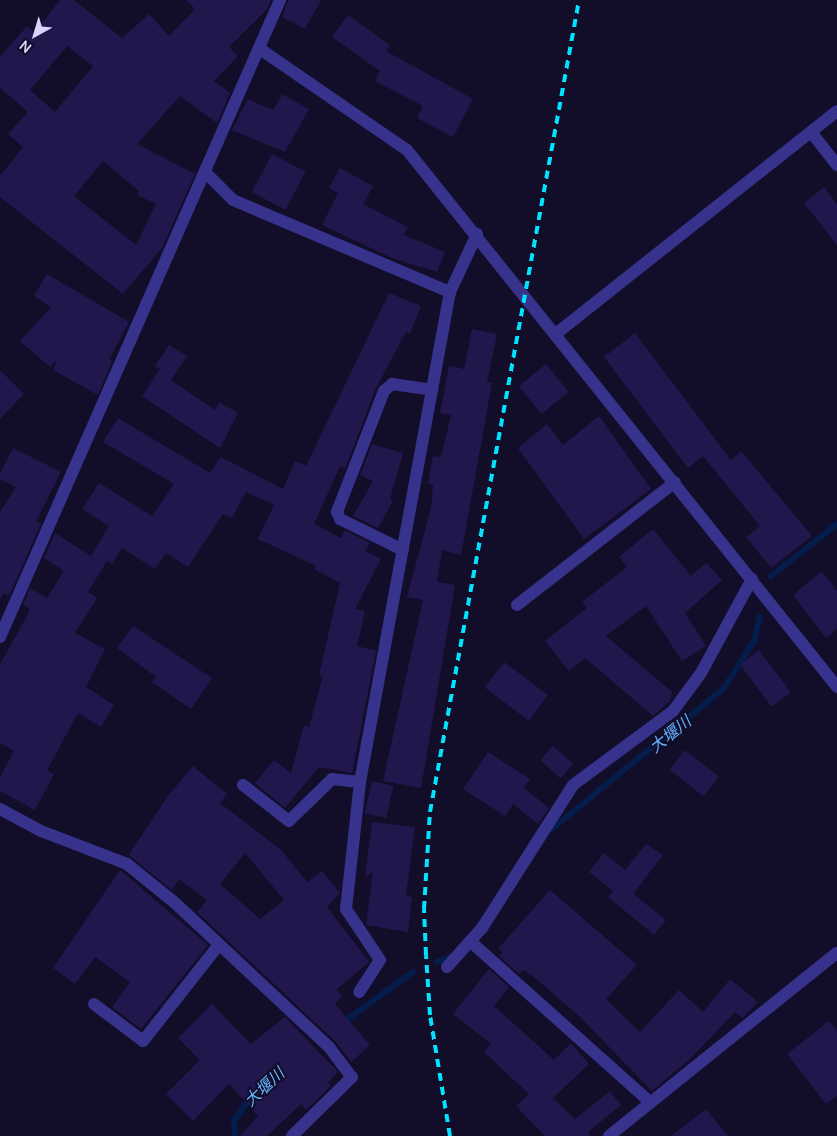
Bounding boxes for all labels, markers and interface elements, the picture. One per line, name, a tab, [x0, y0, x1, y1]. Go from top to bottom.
north arrow	[10, 10, 60, 60]
text: N	[15, 36, 35, 58]
water label: 大堰川	[645, 711, 695, 757]
water label: 大堰川	[240, 1064, 288, 1110]

